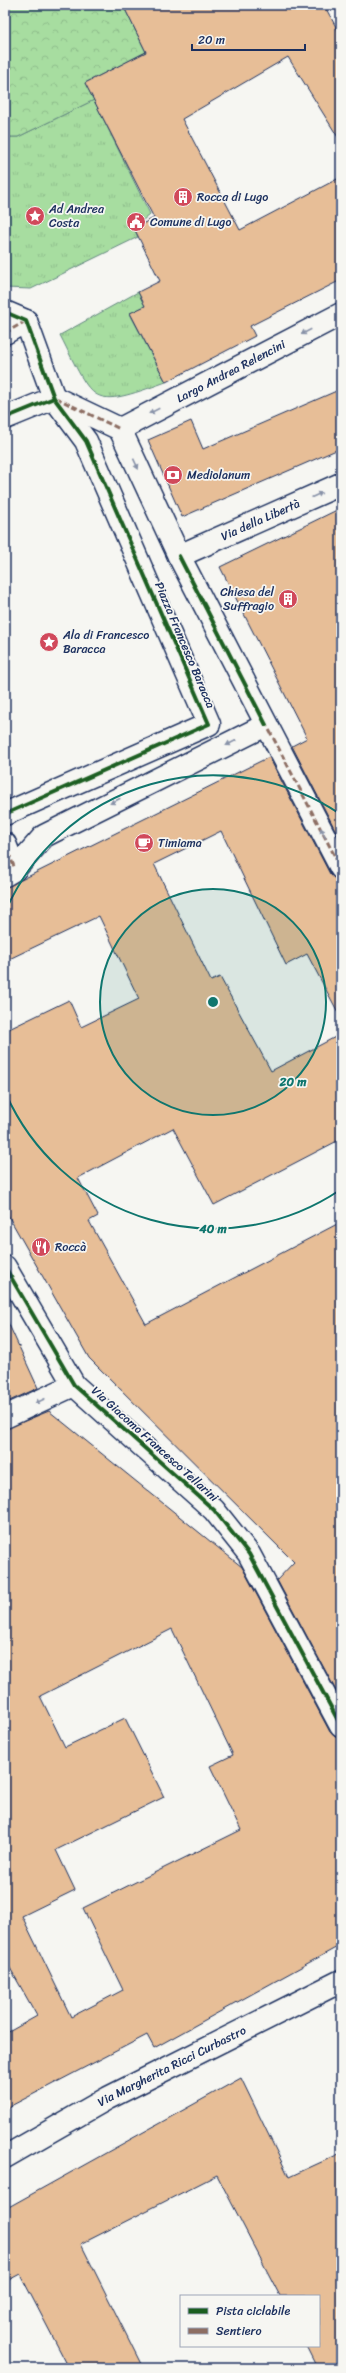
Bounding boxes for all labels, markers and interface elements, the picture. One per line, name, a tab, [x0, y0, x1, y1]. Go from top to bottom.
scale bar	[192, 26, 305, 52]
text: 20 m	[198, 29, 225, 51]
building icon: Rocca di Lugo	[172, 186, 194, 208]
place label: Rocca di Lugo	[197, 186, 268, 208]
place label: Ad Andrea Costa	[48, 198, 105, 234]
place icon: Ad Andrea Costa	[24, 205, 46, 227]
public building icon: Comune di Lugo	[125, 211, 147, 233]
place label: Comune di Lugo	[150, 211, 231, 233]
one-way arrow	[301, 328, 312, 335]
street label: Largo Andrea Relencini	[172, 333, 290, 409]
one-way arrow	[148, 408, 160, 414]
one-way arrow	[133, 458, 139, 470]
bank icon: Mediolanum	[162, 464, 184, 486]
place label: Mediolanum	[187, 464, 250, 486]
one-way arrow	[311, 491, 323, 498]
street label: Via della Libertà	[217, 493, 304, 547]
street label: Piazza Francesco Baracca	[148, 578, 222, 712]
place label: Chiesa del Suffragio	[220, 581, 275, 617]
building icon: Chiesa del Suffragio	[277, 588, 299, 610]
place label: Ala di Francesco Baracca	[62, 624, 149, 660]
place icon: Ala di Francesco Baracca	[38, 631, 60, 653]
one-way arrow	[226, 739, 237, 746]
one-way arrow	[109, 798, 121, 804]
one-way arrow	[320, 827, 326, 839]
cafe icon: Timiama	[133, 832, 155, 854]
place label: Timiama	[158, 832, 202, 854]
centre of rings	[206, 995, 220, 1009]
text: 20 m	[279, 1071, 307, 1093]
text: 40 m	[198, 1218, 227, 1240]
restaurant icon: Roccà	[30, 1236, 52, 1258]
place label: Roccà	[55, 1236, 86, 1258]
street label: Via Giacomo Francesco Tellarini	[86, 1380, 224, 1508]
one-way arrow	[34, 1398, 45, 1404]
street label: Via Margherita Ricci Curbastro	[93, 2019, 250, 2113]
legend	[180, 2295, 320, 2347]
text: Pista ciclabile	[216, 2300, 290, 2322]
text: Sentiero	[216, 2320, 262, 2342]

